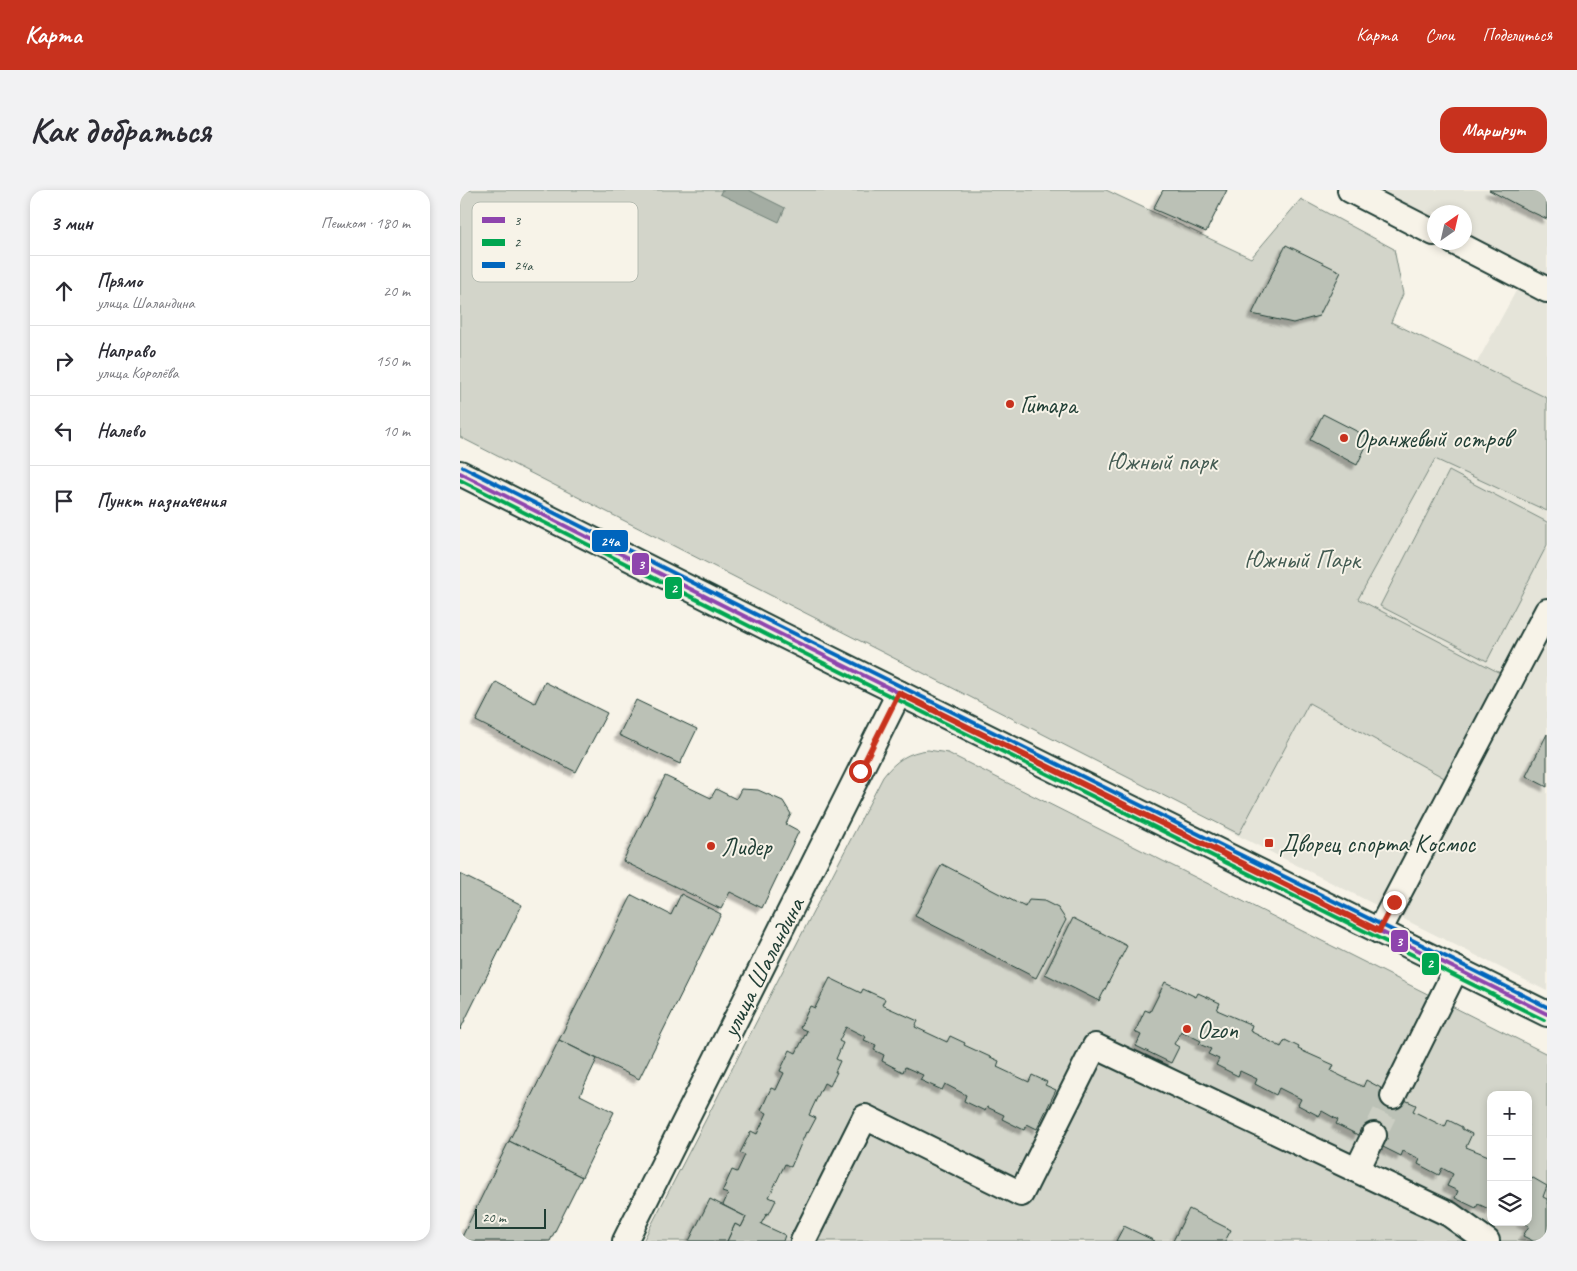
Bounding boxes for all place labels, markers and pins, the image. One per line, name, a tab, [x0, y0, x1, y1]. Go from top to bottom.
place label: Гитара	[1020, 389, 1079, 421]
marker: Гитара	[1004, 398, 1016, 410]
place label: Оранжевый остров	[1354, 423, 1517, 455]
marker: Оранжевый остров	[1338, 432, 1350, 444]
place label: Дворец спорта Космос	[1279, 828, 1476, 860]
place label: Лидер	[721, 831, 773, 863]
marker: Дворец спорта Космос	[1263, 837, 1275, 849]
marker: Лидер	[705, 840, 717, 852]
place label: Ozon	[1197, 1014, 1239, 1046]
marker: Ozon	[1181, 1023, 1193, 1035]

